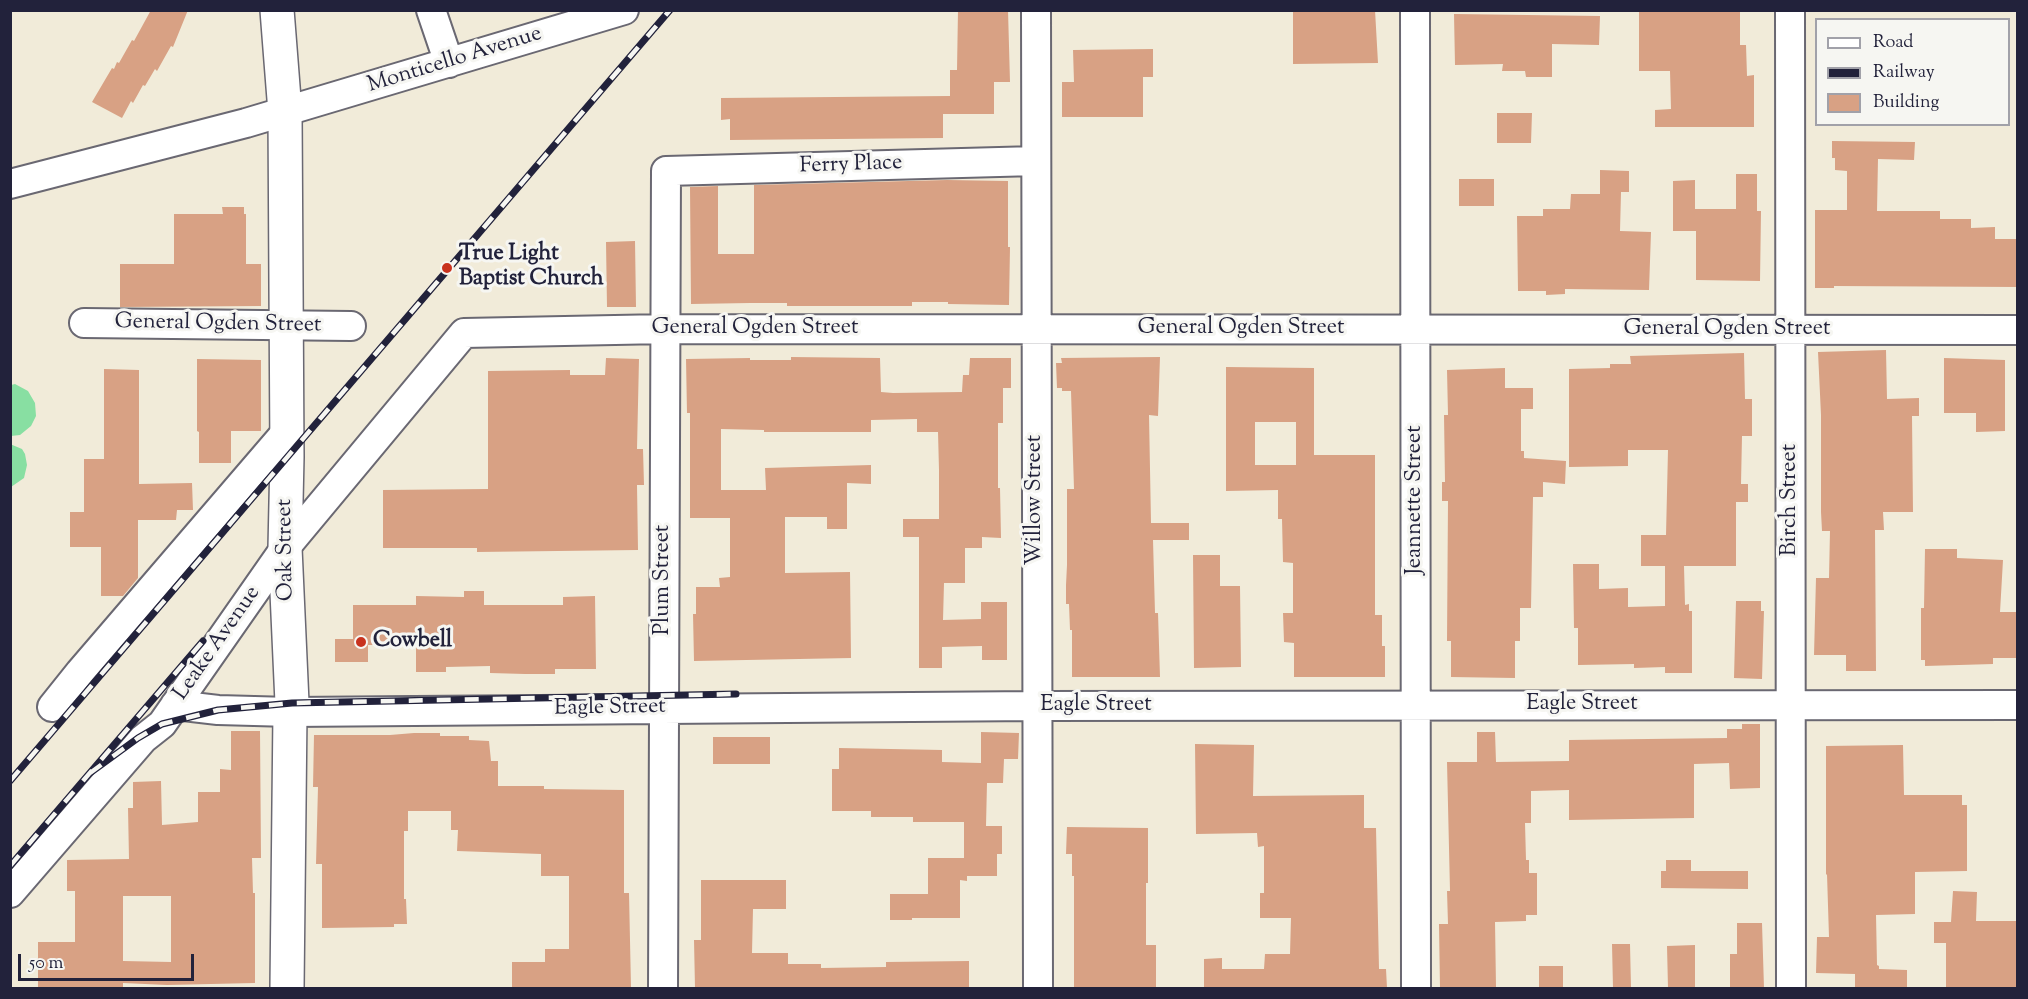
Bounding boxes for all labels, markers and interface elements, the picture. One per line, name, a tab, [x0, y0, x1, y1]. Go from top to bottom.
legend	[1815, 18, 2010, 126]
street label: Monticello Avenue	[365, 22, 545, 100]
text: Road	[1873, 30, 1913, 56]
text: Railway	[1873, 60, 1935, 86]
text: Building	[1873, 90, 1939, 116]
street label: Ferry Place	[799, 151, 903, 181]
place label: True Light Baptist Church	[459, 242, 604, 294]
marker: True Light Baptist Church	[440, 261, 454, 275]
street label: General Ogden Street	[114, 310, 322, 340]
street label: General Ogden Street	[652, 316, 858, 342]
street label: General Ogden Street	[1138, 316, 1344, 342]
street label: General Ogden Street	[1624, 317, 1830, 343]
street label: Jeannette Street	[1403, 425, 1429, 575]
street label: Willow Street	[1023, 435, 1049, 565]
street label: Birch Street	[1778, 444, 1804, 556]
street label: Oak Street	[273, 499, 301, 601]
street label: Plum Street	[651, 525, 677, 635]
street label: Leake Avenue	[169, 582, 267, 706]
place label: Cowbell	[373, 629, 452, 655]
marker: Cowbell	[354, 635, 368, 649]
street label: Eagle Street	[1526, 692, 1638, 718]
street label: Eagle Street	[1040, 693, 1152, 719]
street label: Eagle Street	[554, 695, 666, 723]
scale bar	[21, 942, 196, 980]
text: 50 m	[29, 951, 63, 977]

